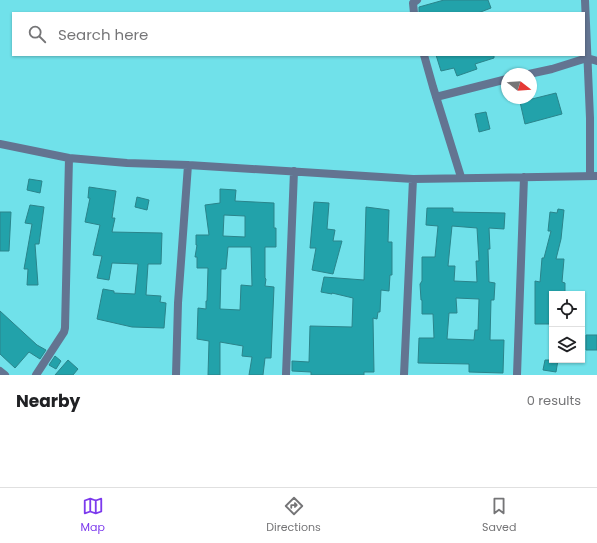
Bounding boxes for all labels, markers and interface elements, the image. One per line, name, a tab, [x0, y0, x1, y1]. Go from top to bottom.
search box	[12, 12, 585, 56]
icon: search	[26, 23, 48, 45]
text: Search here	[58, 24, 148, 45]
north arrow	[501, 68, 537, 104]
map controls	[549, 291, 585, 363]
button: locate	[549, 291, 585, 327]
button: layers	[549, 327, 585, 363]
text: Nearby	[16, 389, 80, 413]
text: 0 results	[527, 391, 581, 410]
tab: Map	[81, 495, 105, 536]
tab: Directions	[266, 495, 321, 536]
tab: Saved	[482, 495, 516, 536]

